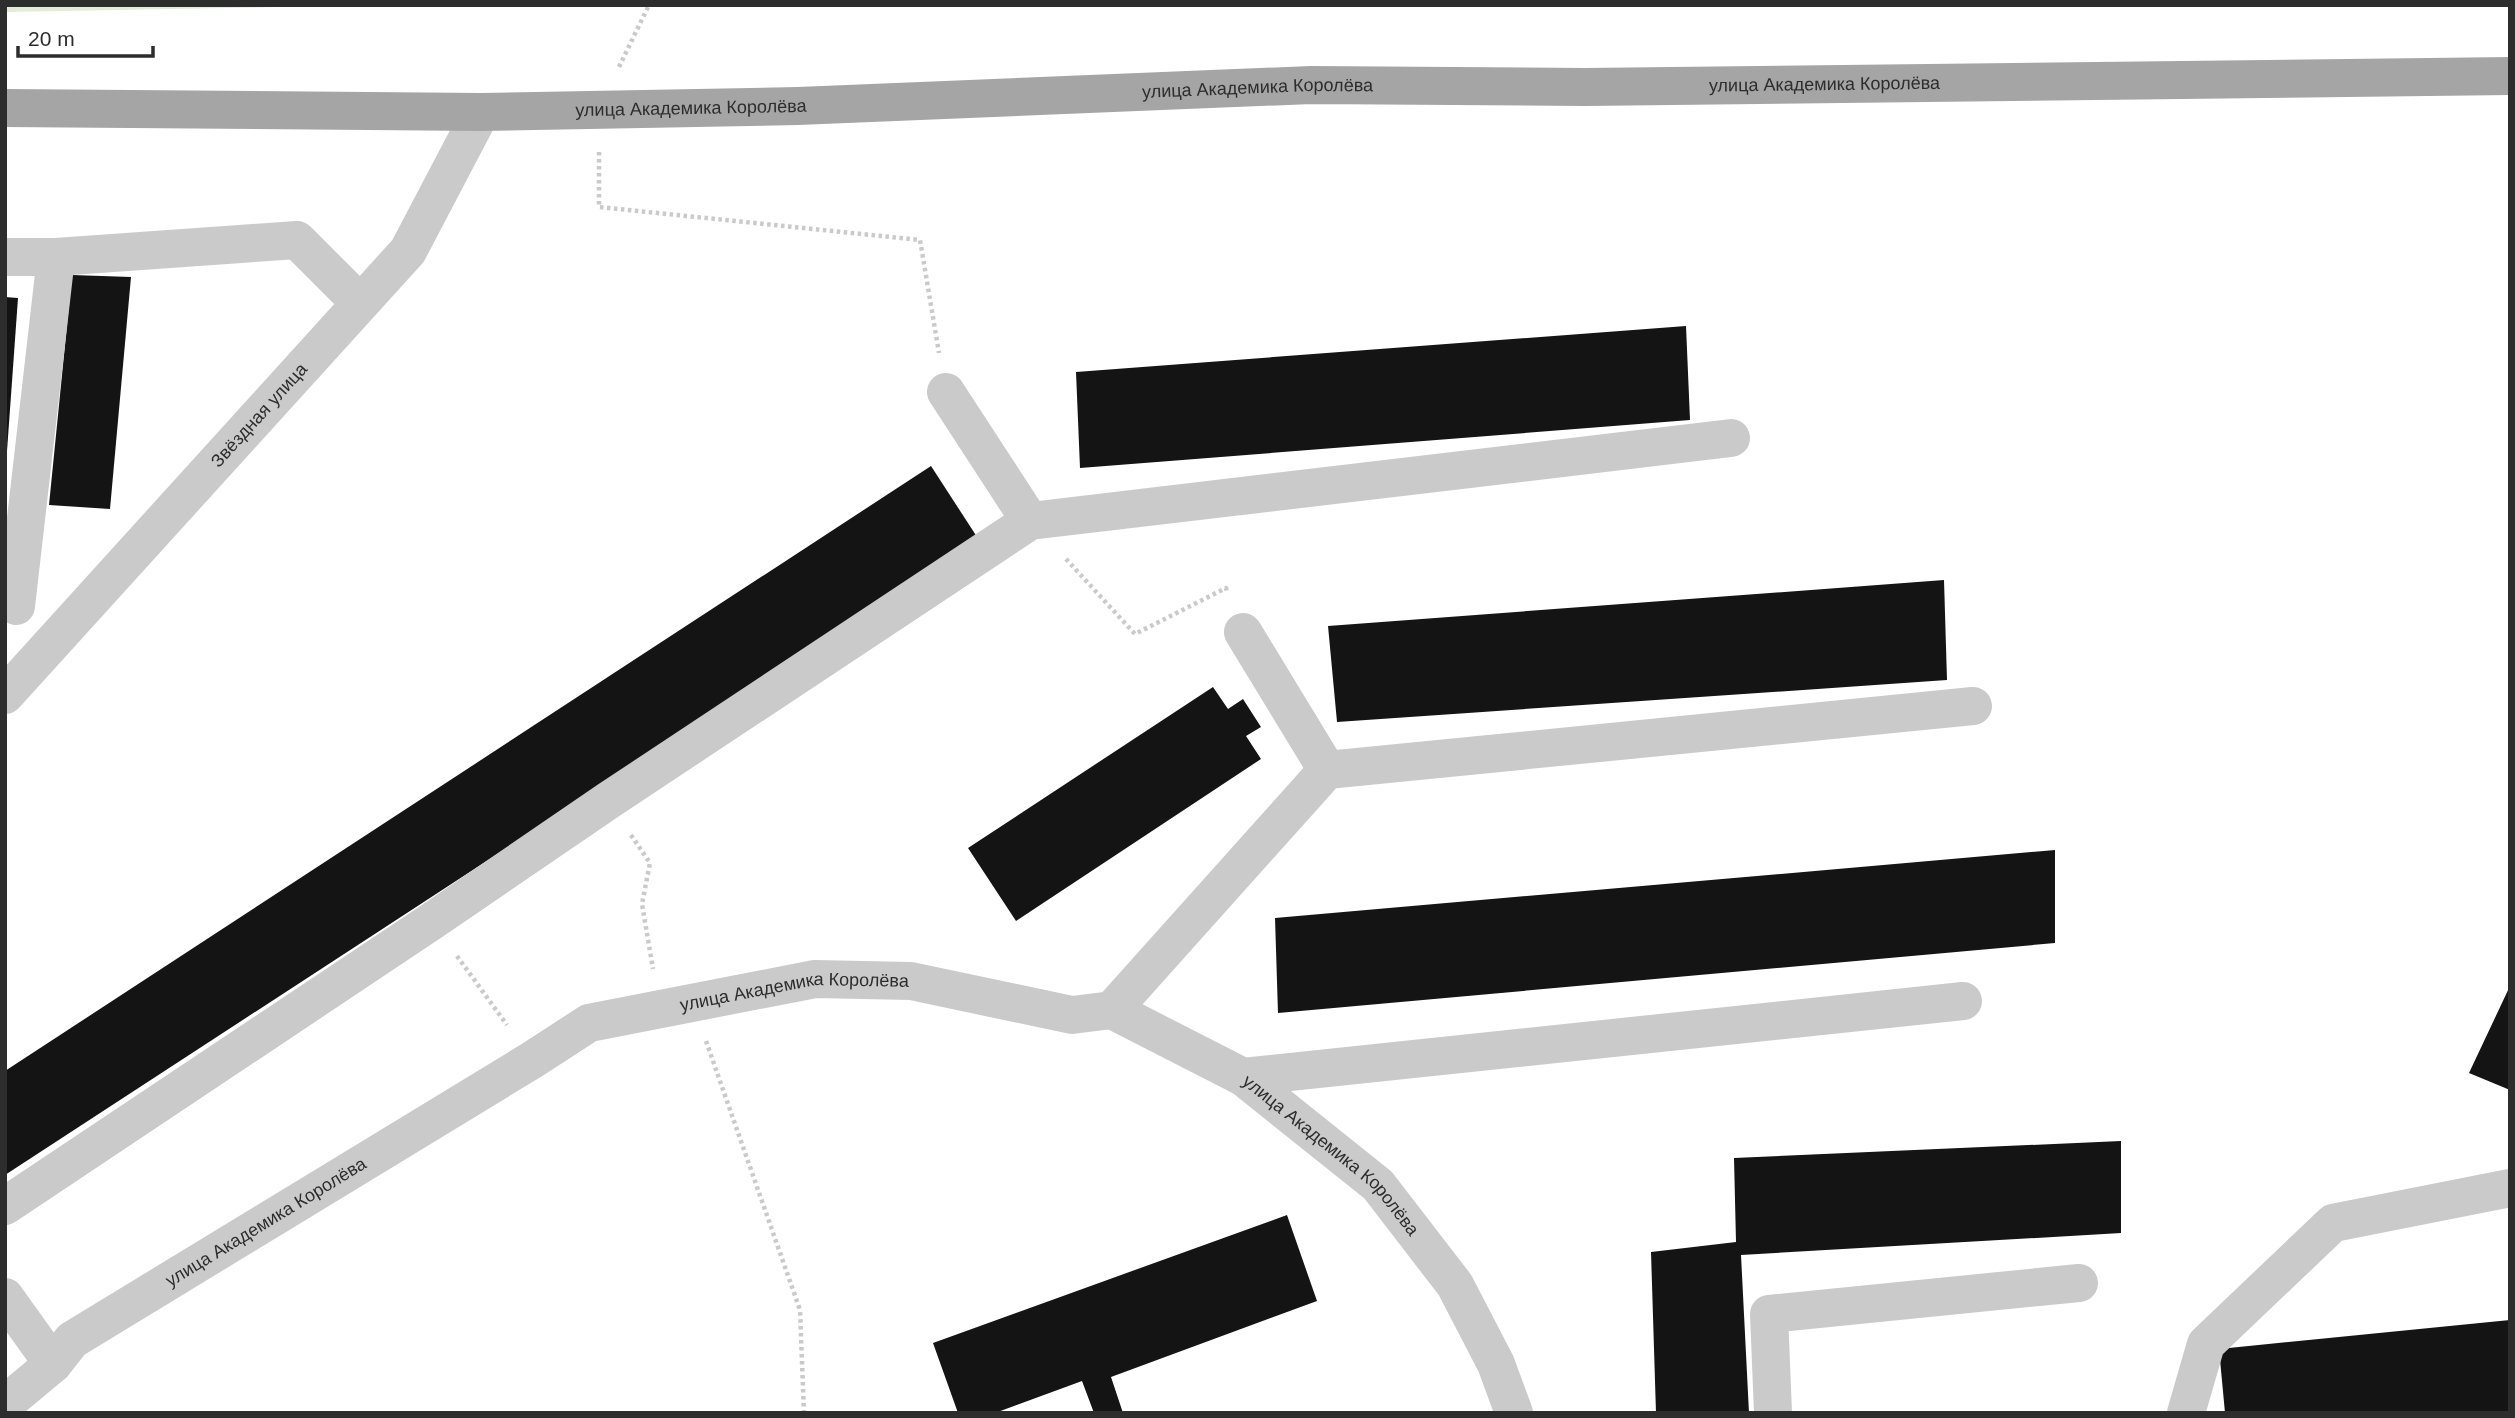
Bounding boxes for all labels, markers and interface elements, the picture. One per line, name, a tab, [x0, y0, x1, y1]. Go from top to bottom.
scale bar	[18, 14, 152, 58]
text: 20 m	[28, 27, 75, 50]
street label: улица Академика Королёва	[1709, 73, 1941, 96]
street label: улица Академика Королёва	[1142, 75, 1374, 102]
street label: улица Академика Королёва	[575, 96, 808, 120]
street label: Звёздная улица	[207, 358, 312, 471]
street label: улица Академика Королёва	[678, 969, 910, 1015]
street label: улица Академика Королёва	[1239, 1071, 1424, 1240]
street label: улица Академика Королёва	[162, 1153, 371, 1291]

